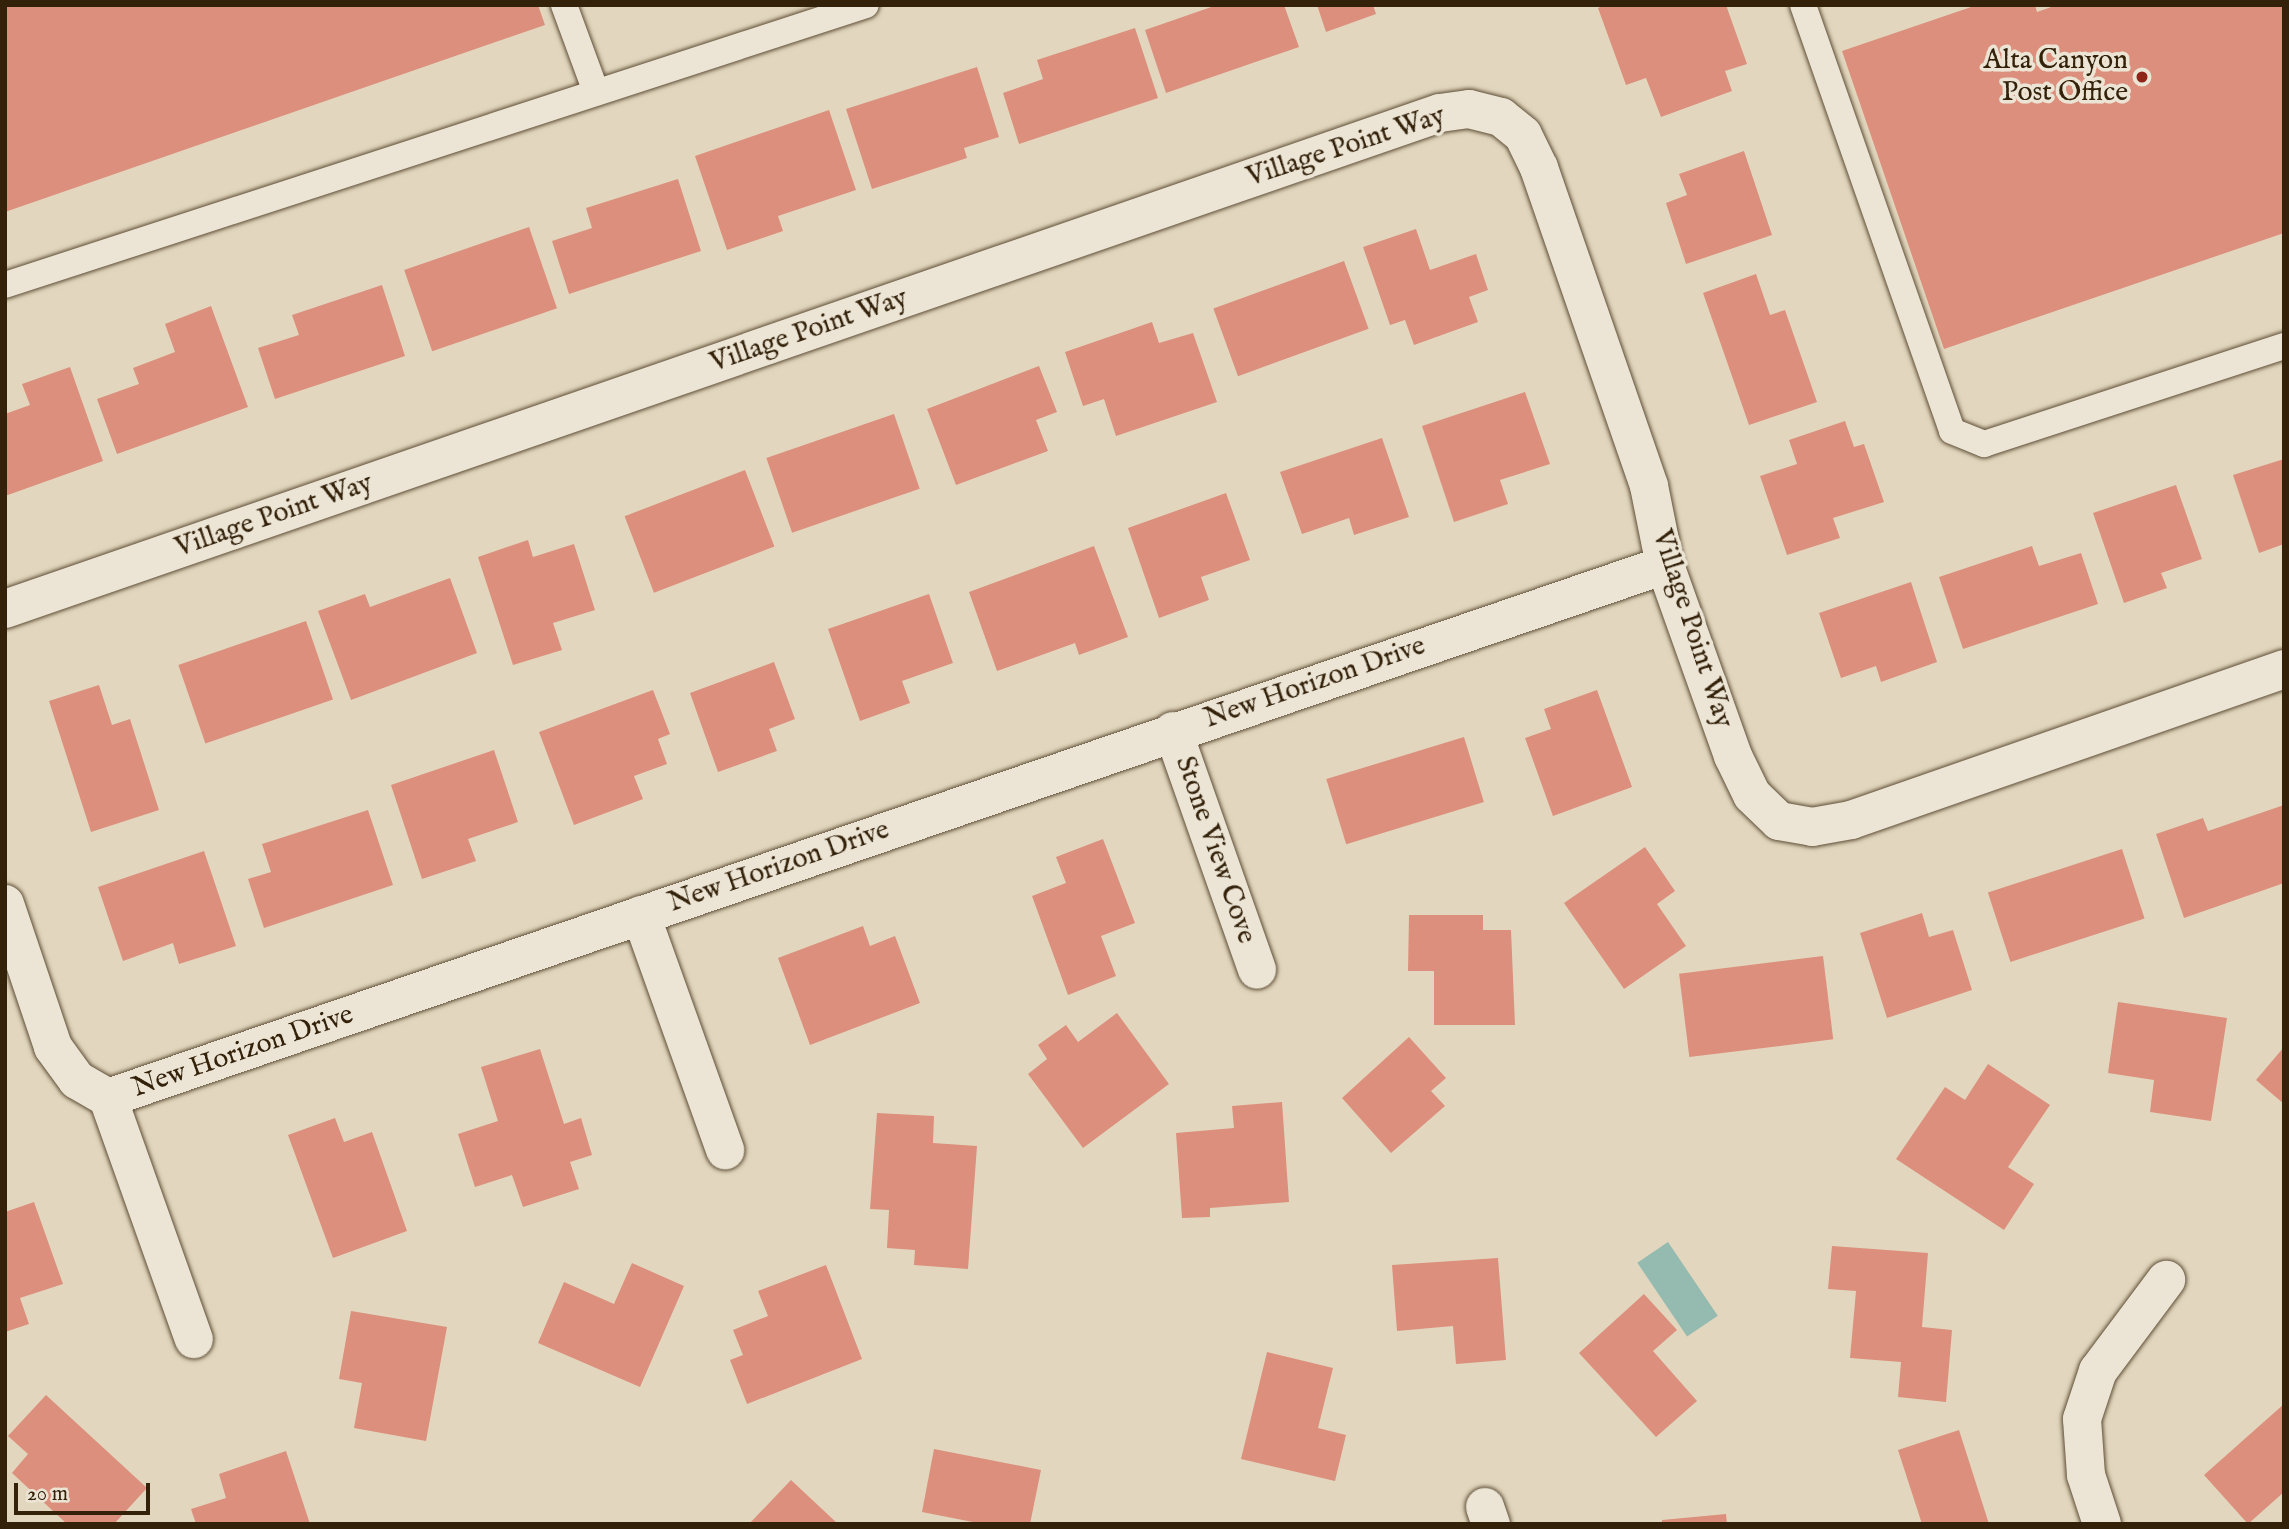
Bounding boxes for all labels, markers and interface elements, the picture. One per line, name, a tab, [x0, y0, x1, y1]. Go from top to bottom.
place label: Alta Canyon Post Office	[1984, 44, 2128, 110]
marker: Alta Canyon Post Office	[2134, 69, 2150, 85]
street label: Village Point Way	[1243, 99, 1449, 195]
street label: Village Point Way	[706, 281, 912, 381]
street label: Village Point Way	[171, 466, 377, 566]
street label: Village Point Way	[1644, 526, 1740, 732]
street label: New Horizon Drive	[1200, 629, 1430, 737]
street label: Stone View Cove	[1167, 752, 1263, 948]
street label: New Horizon Drive	[664, 813, 894, 921]
street label: New Horizon Drive	[128, 998, 358, 1106]
scale bar	[18, 1470, 154, 1514]
text: 20 m	[27, 1481, 68, 1508]

